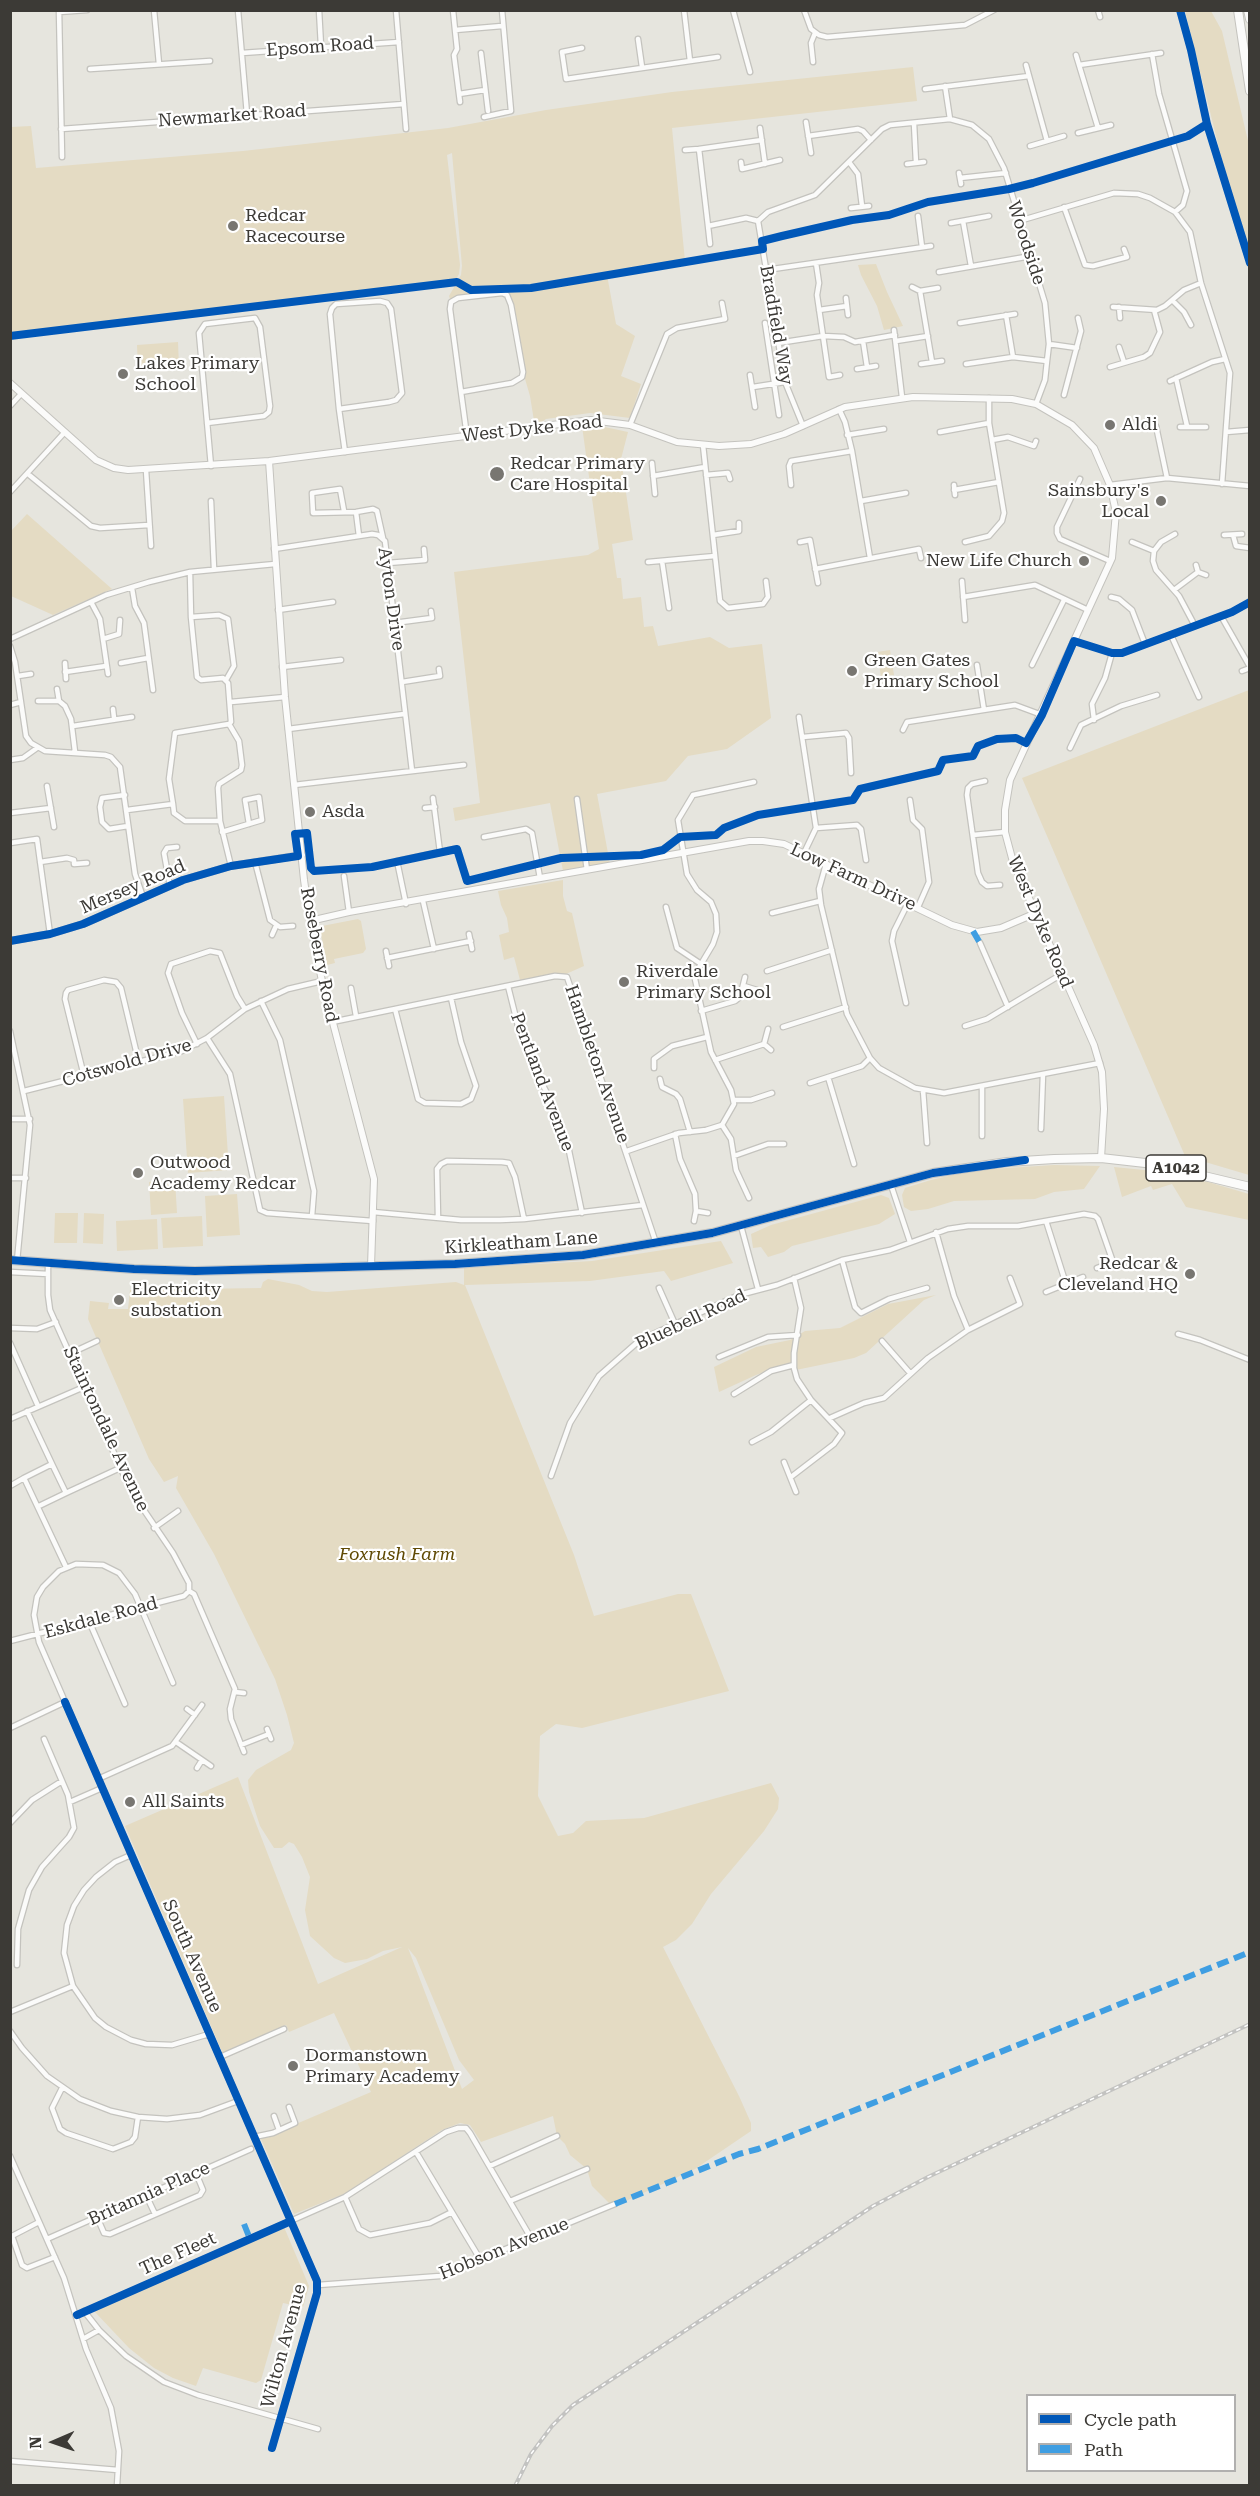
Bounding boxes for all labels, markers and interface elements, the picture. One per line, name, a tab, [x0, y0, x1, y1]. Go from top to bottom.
street label: Epsom Road	[265, 32, 375, 62]
street label: Newmarket Road	[157, 100, 307, 132]
street label: Woodside	[1002, 198, 1050, 288]
place label: Redcar Racecourse	[245, 205, 345, 248]
marker: Redcar Racecourse	[226, 219, 240, 233]
street label: Bradfield Way	[755, 263, 797, 387]
place label: Lakes Primary School	[135, 353, 259, 395]
marker: Lakes Primary School	[116, 367, 130, 381]
street label: West Dyke Road	[461, 411, 603, 447]
place label: Aldi	[1122, 414, 1158, 436]
marker: Aldi	[1103, 418, 1117, 432]
place label: Redcar Primary Care Hospital	[510, 453, 645, 496]
marker: Redcar Primary Care Hospital	[488, 465, 506, 483]
place label: Sainsbury's Local	[1048, 480, 1149, 522]
marker: Sainsbury's Local	[1154, 494, 1168, 508]
street label: Ayton Drive	[373, 546, 409, 652]
place label: New Life Church	[926, 550, 1072, 572]
marker: New Life Church	[1077, 554, 1091, 568]
place label: Green Gates Primary School	[864, 650, 999, 692]
marker: Green Gates Primary School	[845, 664, 859, 678]
place label: Asda	[322, 801, 365, 823]
marker: Asda	[303, 805, 317, 819]
street label: Low Farm Drive	[787, 838, 919, 916]
street label: West Dyke Road	[1002, 853, 1078, 991]
street label: Mersey Road	[77, 855, 189, 919]
street label: Roseberry Road	[295, 885, 343, 1025]
place label: Riverdale Primary School	[636, 961, 771, 1004]
marker: Riverdale Primary School	[617, 975, 631, 989]
street label: Hambleton Avenue	[560, 982, 634, 1146]
street label: Pentland Avenue	[506, 1010, 578, 1154]
street label: Cotswold Drive	[60, 1034, 194, 1092]
place label: Outwood Academy Redcar	[150, 1152, 296, 1194]
road number: A1042	[1146, 1155, 1206, 1181]
marker: Outwood Academy Redcar	[131, 1166, 145, 1180]
street label: Kirkleatham Lane	[444, 1227, 598, 1259]
place label: Redcar & Cleveland HQ	[1058, 1253, 1178, 1296]
marker: Redcar & Cleveland HQ	[1183, 1267, 1197, 1281]
place label: Electricity substation	[131, 1279, 222, 1322]
street label: Bluebell Road	[632, 1285, 750, 1355]
marker: Electricity substation	[112, 1293, 126, 1307]
street label: Staintondale Avenue	[58, 1343, 154, 1515]
park label: Foxrush Farm	[339, 1544, 455, 1566]
street label: Eskdale Road	[42, 1592, 160, 1644]
place label: All Saints	[142, 1791, 224, 1813]
marker: All Saints	[123, 1795, 137, 1809]
street label: South Avenue	[157, 1896, 227, 2016]
place label: Dormanstown Primary Academy	[305, 2045, 459, 2088]
marker: Dormanstown Primary Academy	[286, 2059, 300, 2073]
street label: Britannia Place	[85, 2157, 213, 2231]
street label: Hobson Avenue	[436, 2213, 572, 2285]
street label: The Fleet	[137, 2228, 219, 2280]
street label: Wilton Avenue	[257, 2281, 311, 2411]
legend	[1026, 2394, 1236, 2472]
text: Cycle path	[1084, 2409, 1177, 2430]
north arrow	[24, 2412, 84, 2472]
text: N	[26, 2436, 45, 2449]
text: Path	[1084, 2439, 1123, 2460]

